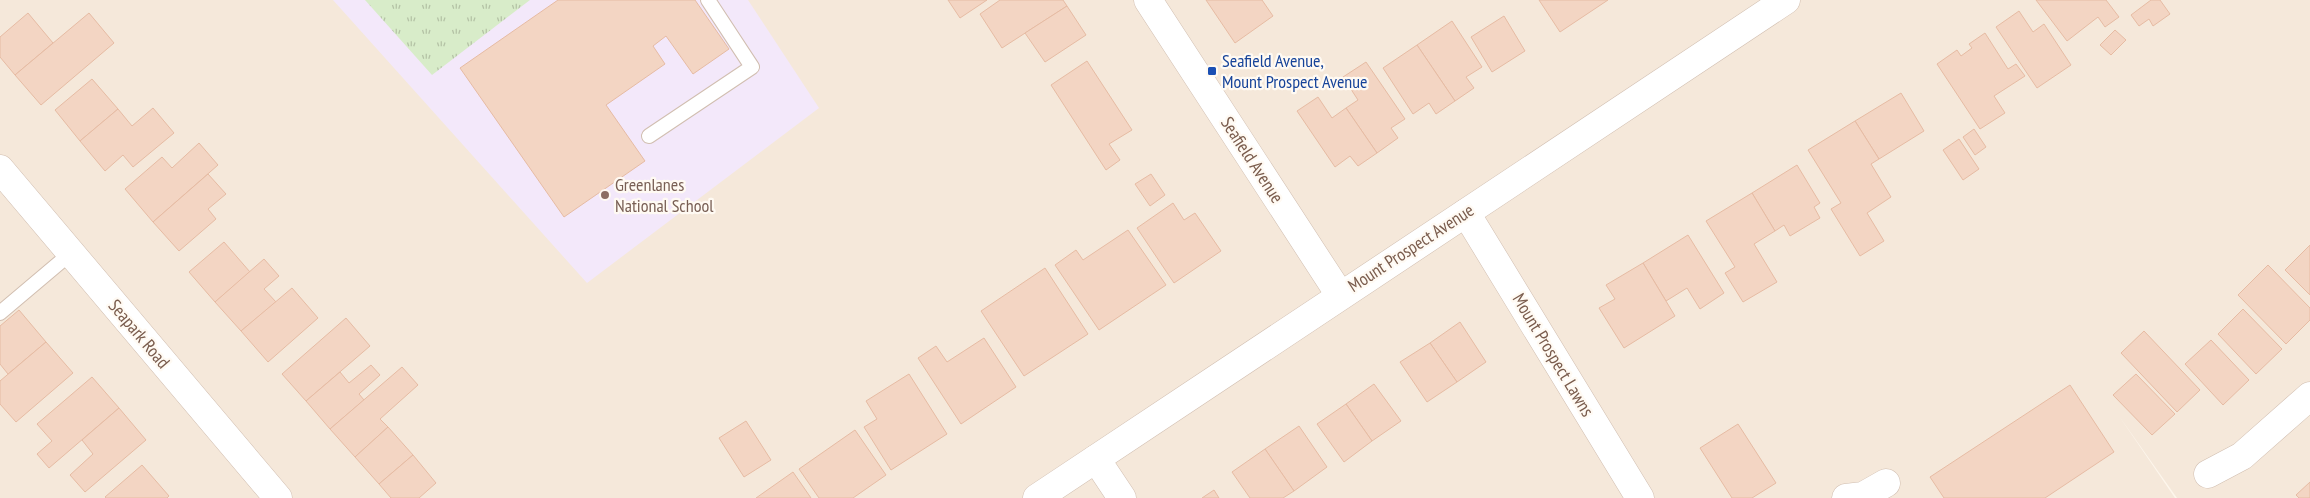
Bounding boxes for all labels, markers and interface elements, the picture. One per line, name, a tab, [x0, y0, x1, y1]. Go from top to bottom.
place label: Seafield Avenue, Mount Prospect Avenue	[1222, 49, 1367, 93]
marker: Seafield Avenue, Mount Prospect Avenue	[1206, 65, 1218, 77]
street label: Seafield Avenue	[1216, 112, 1289, 207]
place label: Greenlanes National School	[615, 173, 714, 217]
marker: Greenlanes National School	[599, 189, 611, 201]
street label: Mount Prospect Avenue	[1343, 198, 1478, 297]
street label: Mount Prospect Lawns	[1508, 289, 1599, 420]
street label: Seapark Road	[104, 294, 175, 373]

